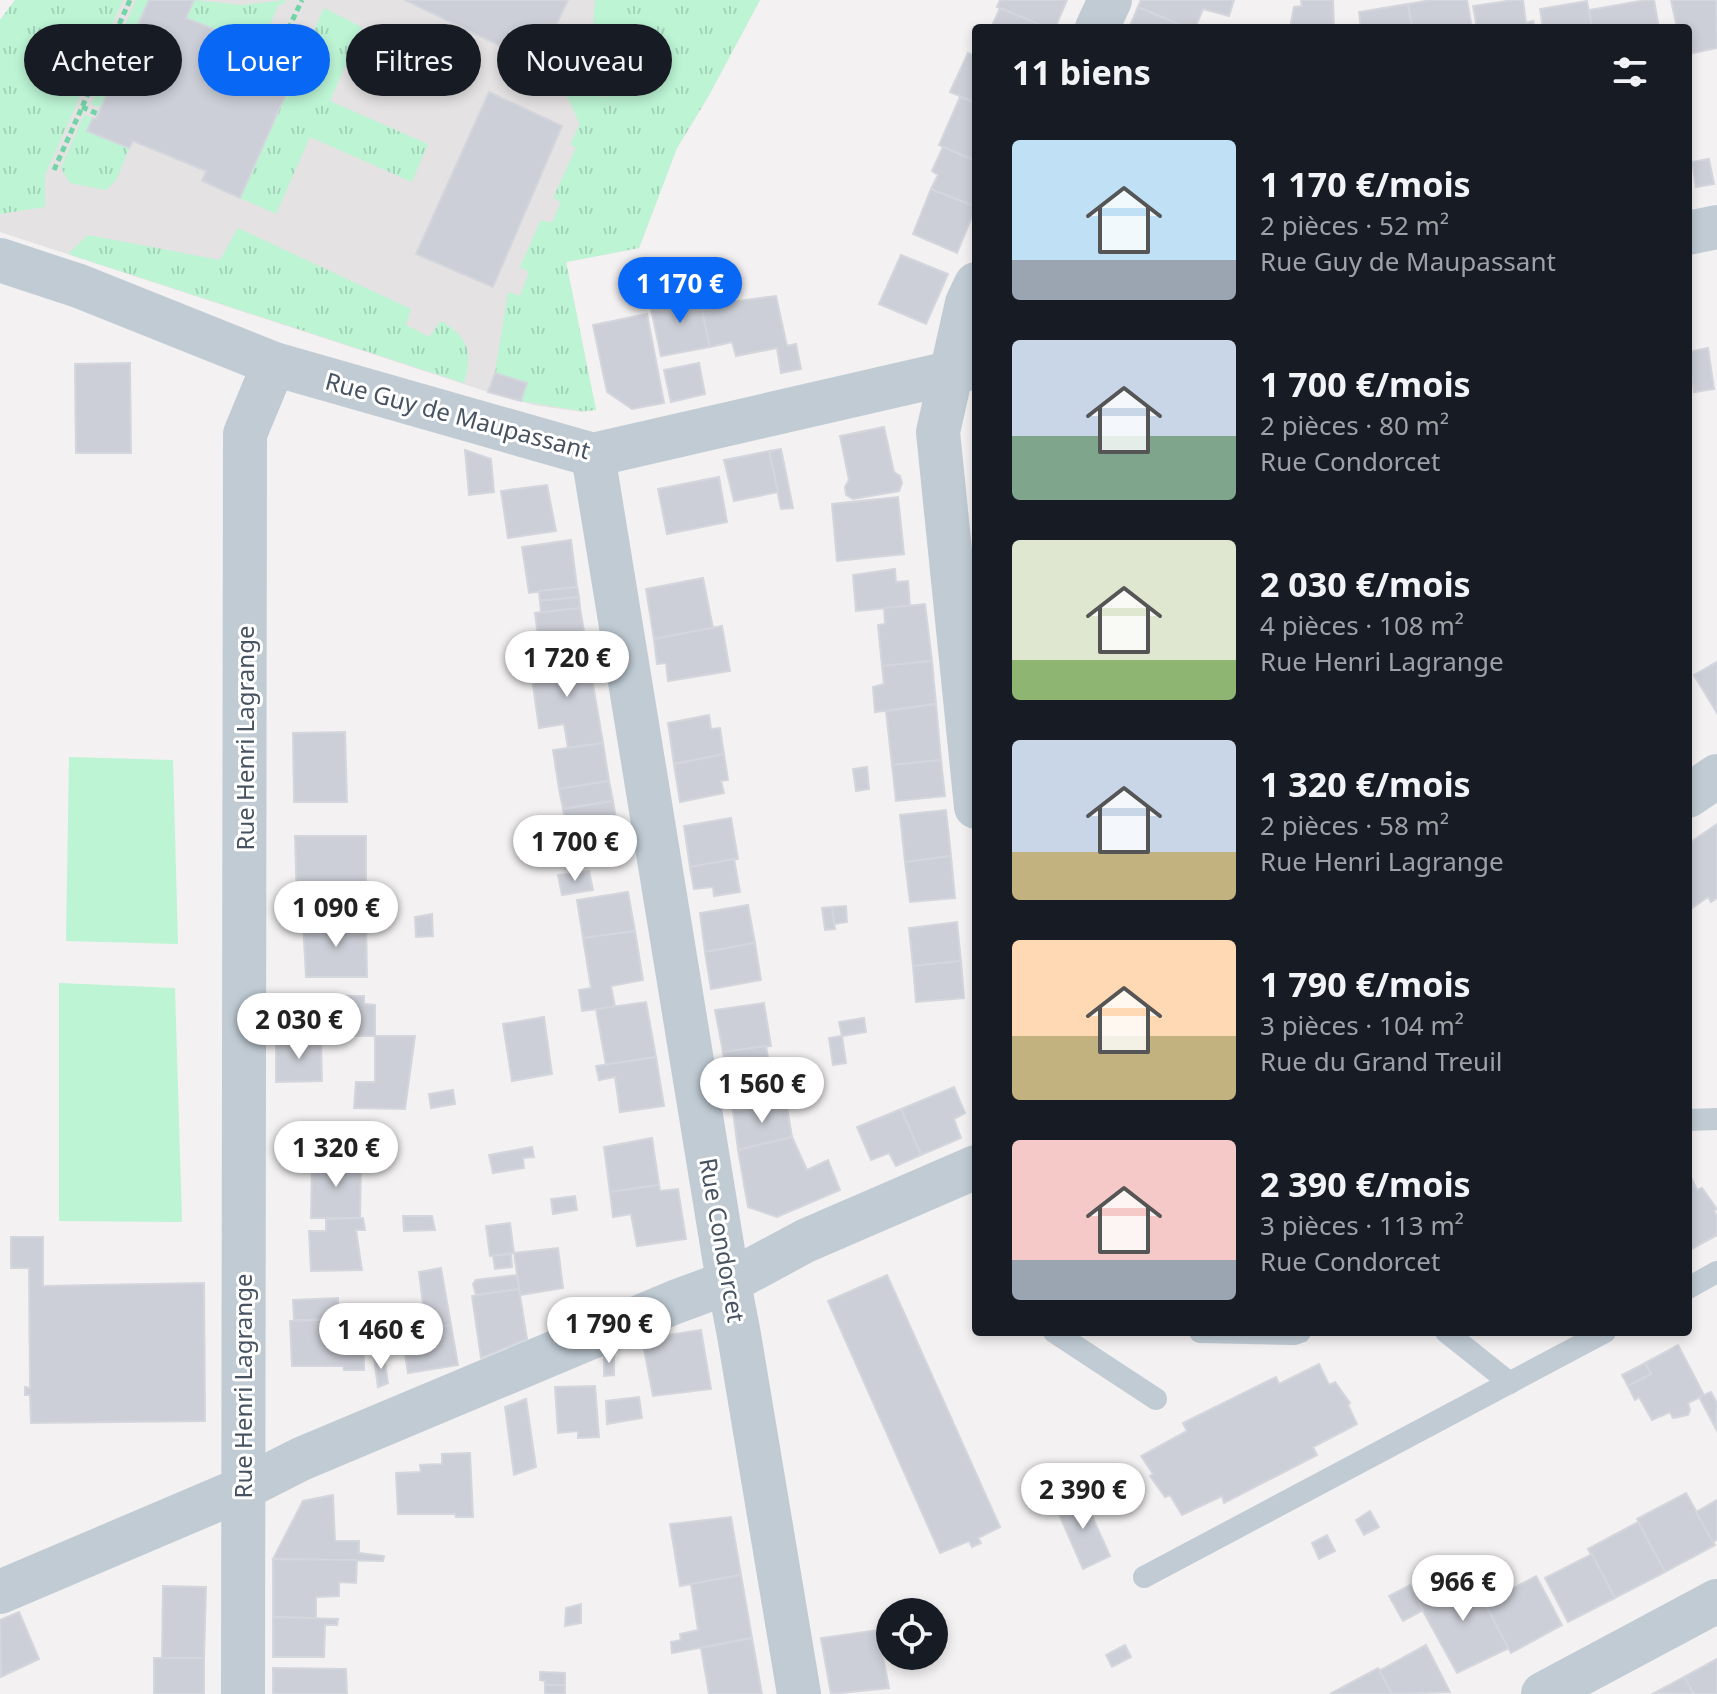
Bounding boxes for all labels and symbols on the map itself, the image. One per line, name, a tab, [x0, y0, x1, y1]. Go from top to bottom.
pin: 1 170 €	[606, 257, 754, 325]
street label: Rue Guy de Maupassant	[322, 364, 594, 466]
street label: Rue Henri Lagrange	[228, 626, 261, 850]
pin: 1 720 €	[493, 631, 641, 699]
pin: 1 700 €	[501, 815, 649, 883]
pin: 1 090 €	[262, 881, 410, 949]
pin: 2 030 €	[225, 993, 373, 1061]
pin: 1 560 €	[688, 1057, 836, 1125]
pin: 1 320 €	[262, 1121, 410, 1189]
street label: Rue Condorcet	[692, 1155, 754, 1325]
street label: Rue Henri Lagrange	[226, 1274, 259, 1498]
pin: 1 790 €	[535, 1297, 683, 1365]
pin: 1 460 €	[307, 1303, 455, 1371]
pin: 2 390 €	[1009, 1463, 1157, 1531]
pin: 966 €	[1407, 1555, 1519, 1623]

